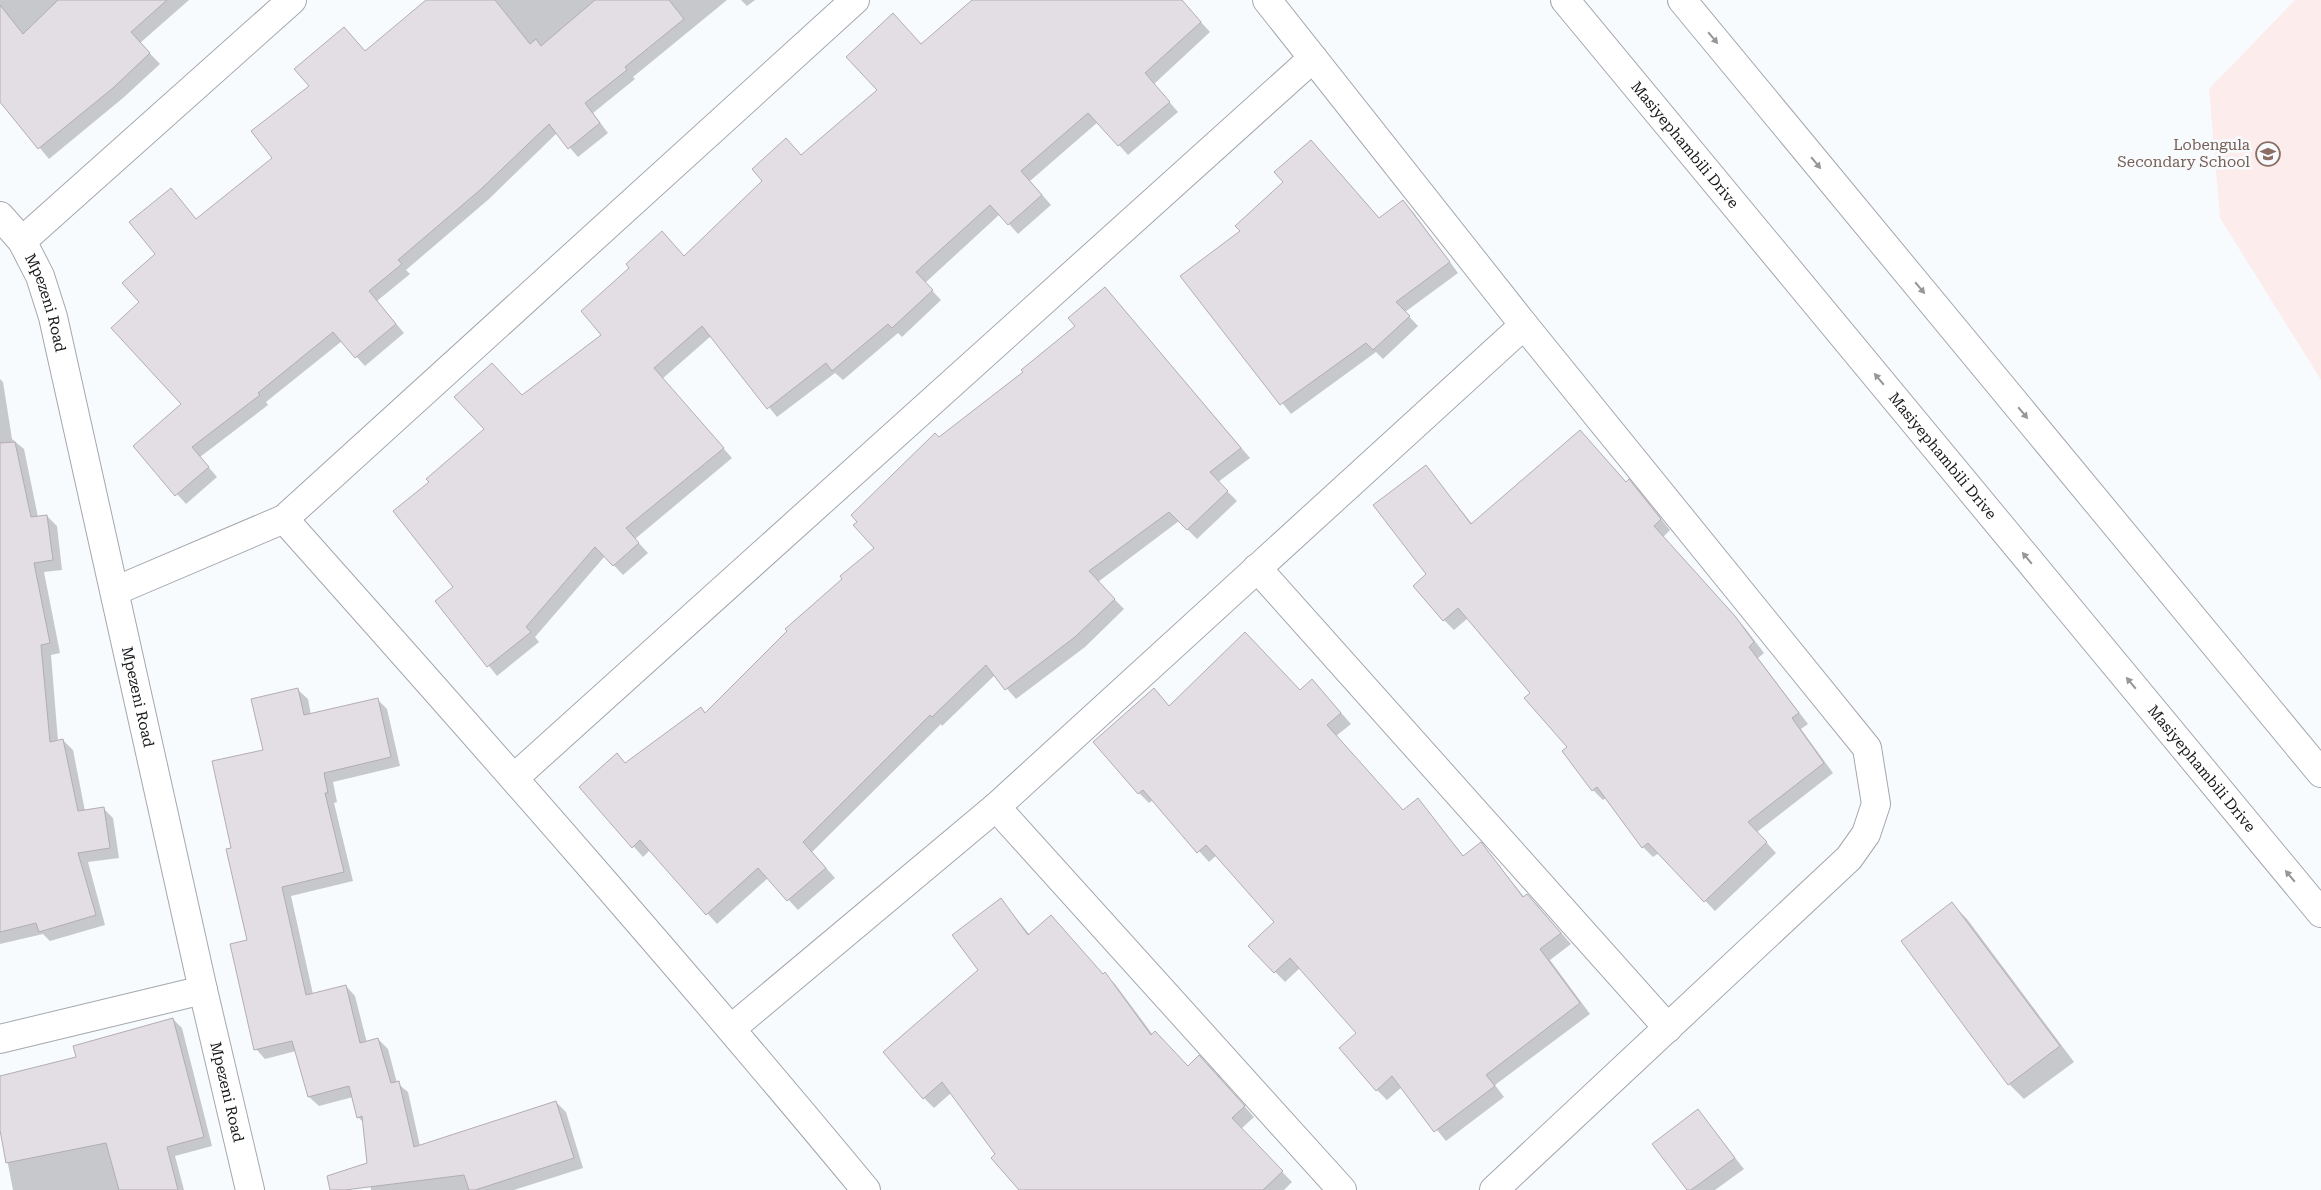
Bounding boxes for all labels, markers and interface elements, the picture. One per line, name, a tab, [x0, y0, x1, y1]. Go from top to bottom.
one-way arrow	[1707, 31, 1718, 44]
street label: Masiyephambili Drive	[1627, 78, 1743, 212]
place label: Lobengula Secondary School	[2117, 136, 2250, 171]
school or university icon: Lobengula Secondary School	[2255, 141, 2281, 167]
one-way arrow	[1811, 156, 1822, 169]
street label: Mpezeni Road	[21, 251, 70, 354]
one-way arrow	[1914, 282, 1925, 294]
one-way arrow	[1873, 372, 1884, 385]
street label: Masiyephambili Drive	[1885, 389, 2000, 523]
one-way arrow	[2018, 407, 2029, 420]
one-way arrow	[2021, 552, 2033, 564]
street label: Mpezeni Road	[118, 645, 158, 749]
one-way arrow	[2125, 677, 2136, 690]
street label: Masiyephambili Drive	[2144, 702, 2259, 836]
one-way arrow	[2284, 869, 2295, 882]
street label: Mpezeni Road	[206, 1040, 248, 1144]

